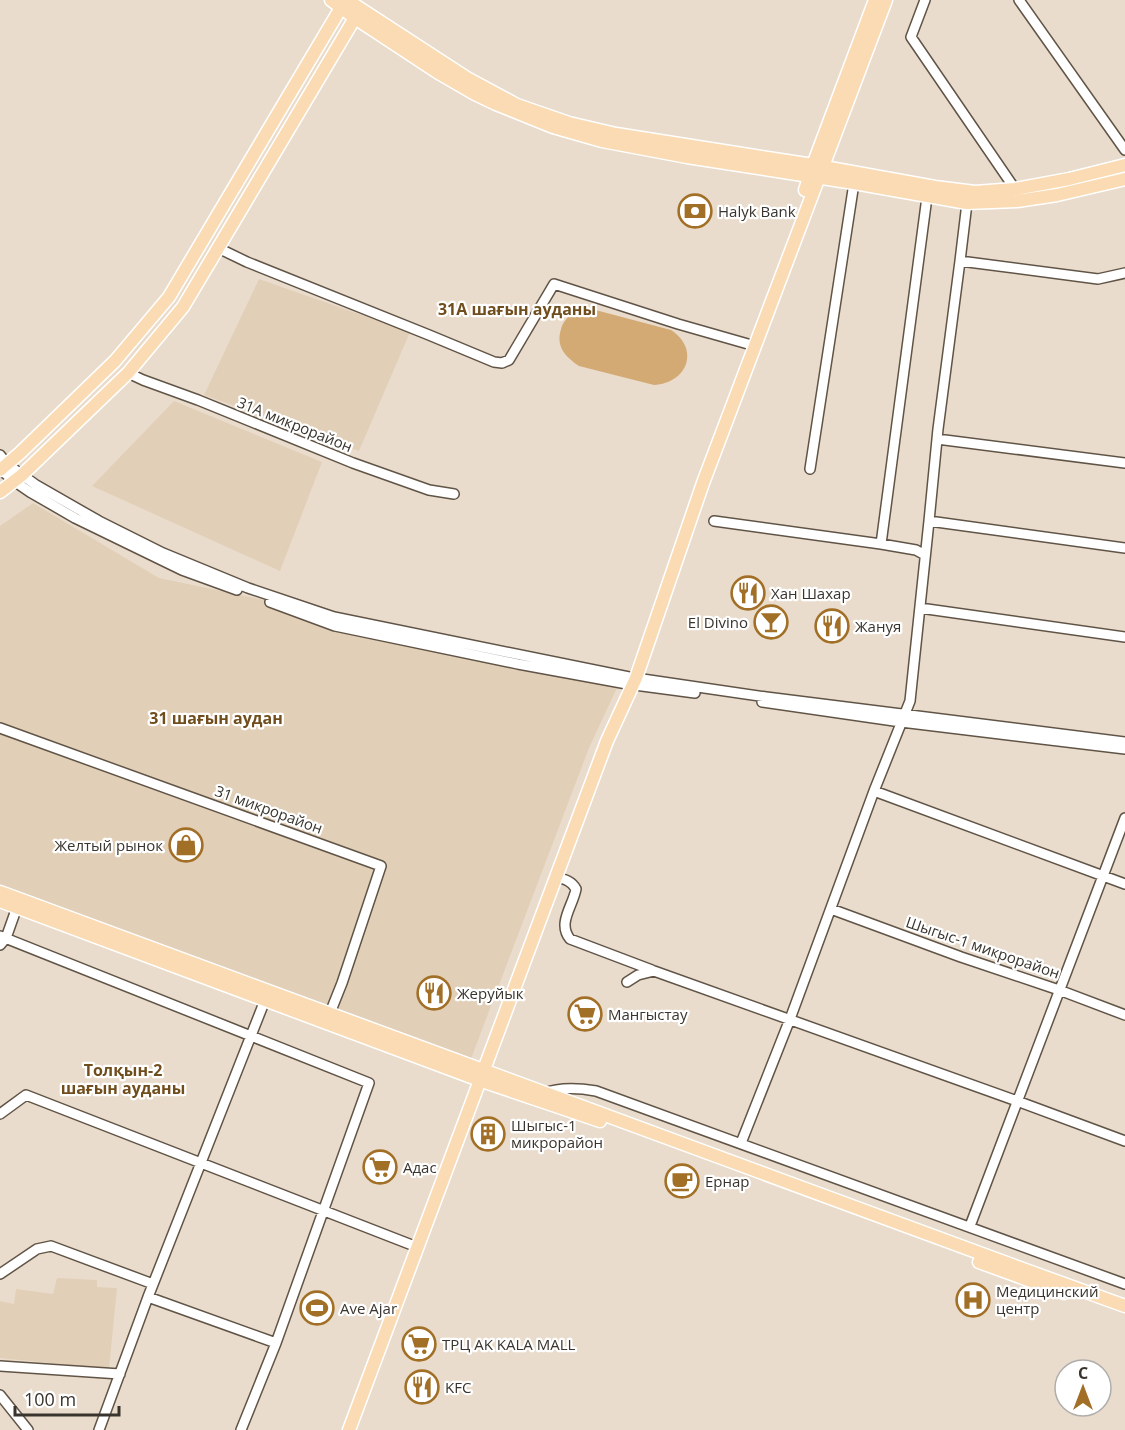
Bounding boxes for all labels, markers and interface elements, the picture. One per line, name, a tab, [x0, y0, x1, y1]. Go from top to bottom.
bank icon: Halyk Bank	[677, 193, 713, 229]
place label: Halyk Bank	[718, 201, 796, 221]
district label: 31А шағын ауданы	[438, 298, 596, 320]
street label: 31А микрорайон	[234, 392, 356, 456]
restaurant icon: Хан Шахар	[730, 575, 766, 611]
place label: Хан Шахар	[771, 583, 851, 603]
bar icon: El Divino	[753, 604, 789, 640]
restaurant icon: Жануя	[814, 608, 850, 644]
place label: El Divino	[688, 612, 748, 632]
place label: Жануя	[855, 616, 901, 636]
district label: 31 шағын аудан	[149, 707, 283, 729]
street label: 31 микрорайон	[212, 780, 326, 838]
shop icon: Желтый рынок	[168, 827, 204, 863]
place label: Желтый рынок	[54, 835, 163, 855]
street label: Шыгыс-1 микрорайон	[903, 911, 1063, 983]
restaurant icon: Жеруйык	[416, 975, 452, 1011]
place label: Жеруйык	[457, 983, 524, 1003]
supermarket icon: Мангыстау	[567, 996, 603, 1032]
place label: Мангыстау	[608, 1004, 688, 1024]
district label: Толқын-2 шағын ауданы	[61, 1059, 185, 1099]
place label: Шыгыс-1 микрорайон	[511, 1115, 603, 1152]
building icon: Шыгыс-1 микрорайон	[470, 1116, 506, 1152]
supermarket icon: Адас	[362, 1149, 398, 1185]
place label: Адас	[403, 1157, 437, 1177]
cafe icon: Ернар	[664, 1163, 700, 1199]
place label: Ернар	[705, 1171, 750, 1191]
place label: Медицинский центр	[996, 1281, 1099, 1318]
hospital icon: Медицинский центр	[955, 1282, 991, 1318]
sports icon: Ave Ajar	[299, 1290, 335, 1326]
place label: Ave Ajar	[340, 1298, 397, 1318]
supermarket icon: ТРЦ AK KALA MALL	[401, 1326, 437, 1362]
place label: ТРЦ AK KALA MALL	[442, 1334, 575, 1354]
north arrow	[1053, 1358, 1113, 1418]
text: С	[1078, 1362, 1088, 1384]
restaurant icon: KFC	[404, 1369, 440, 1405]
place label: KFC	[445, 1377, 471, 1397]
scale bar	[15, 1379, 118, 1417]
text: 100 m	[24, 1387, 76, 1411]

